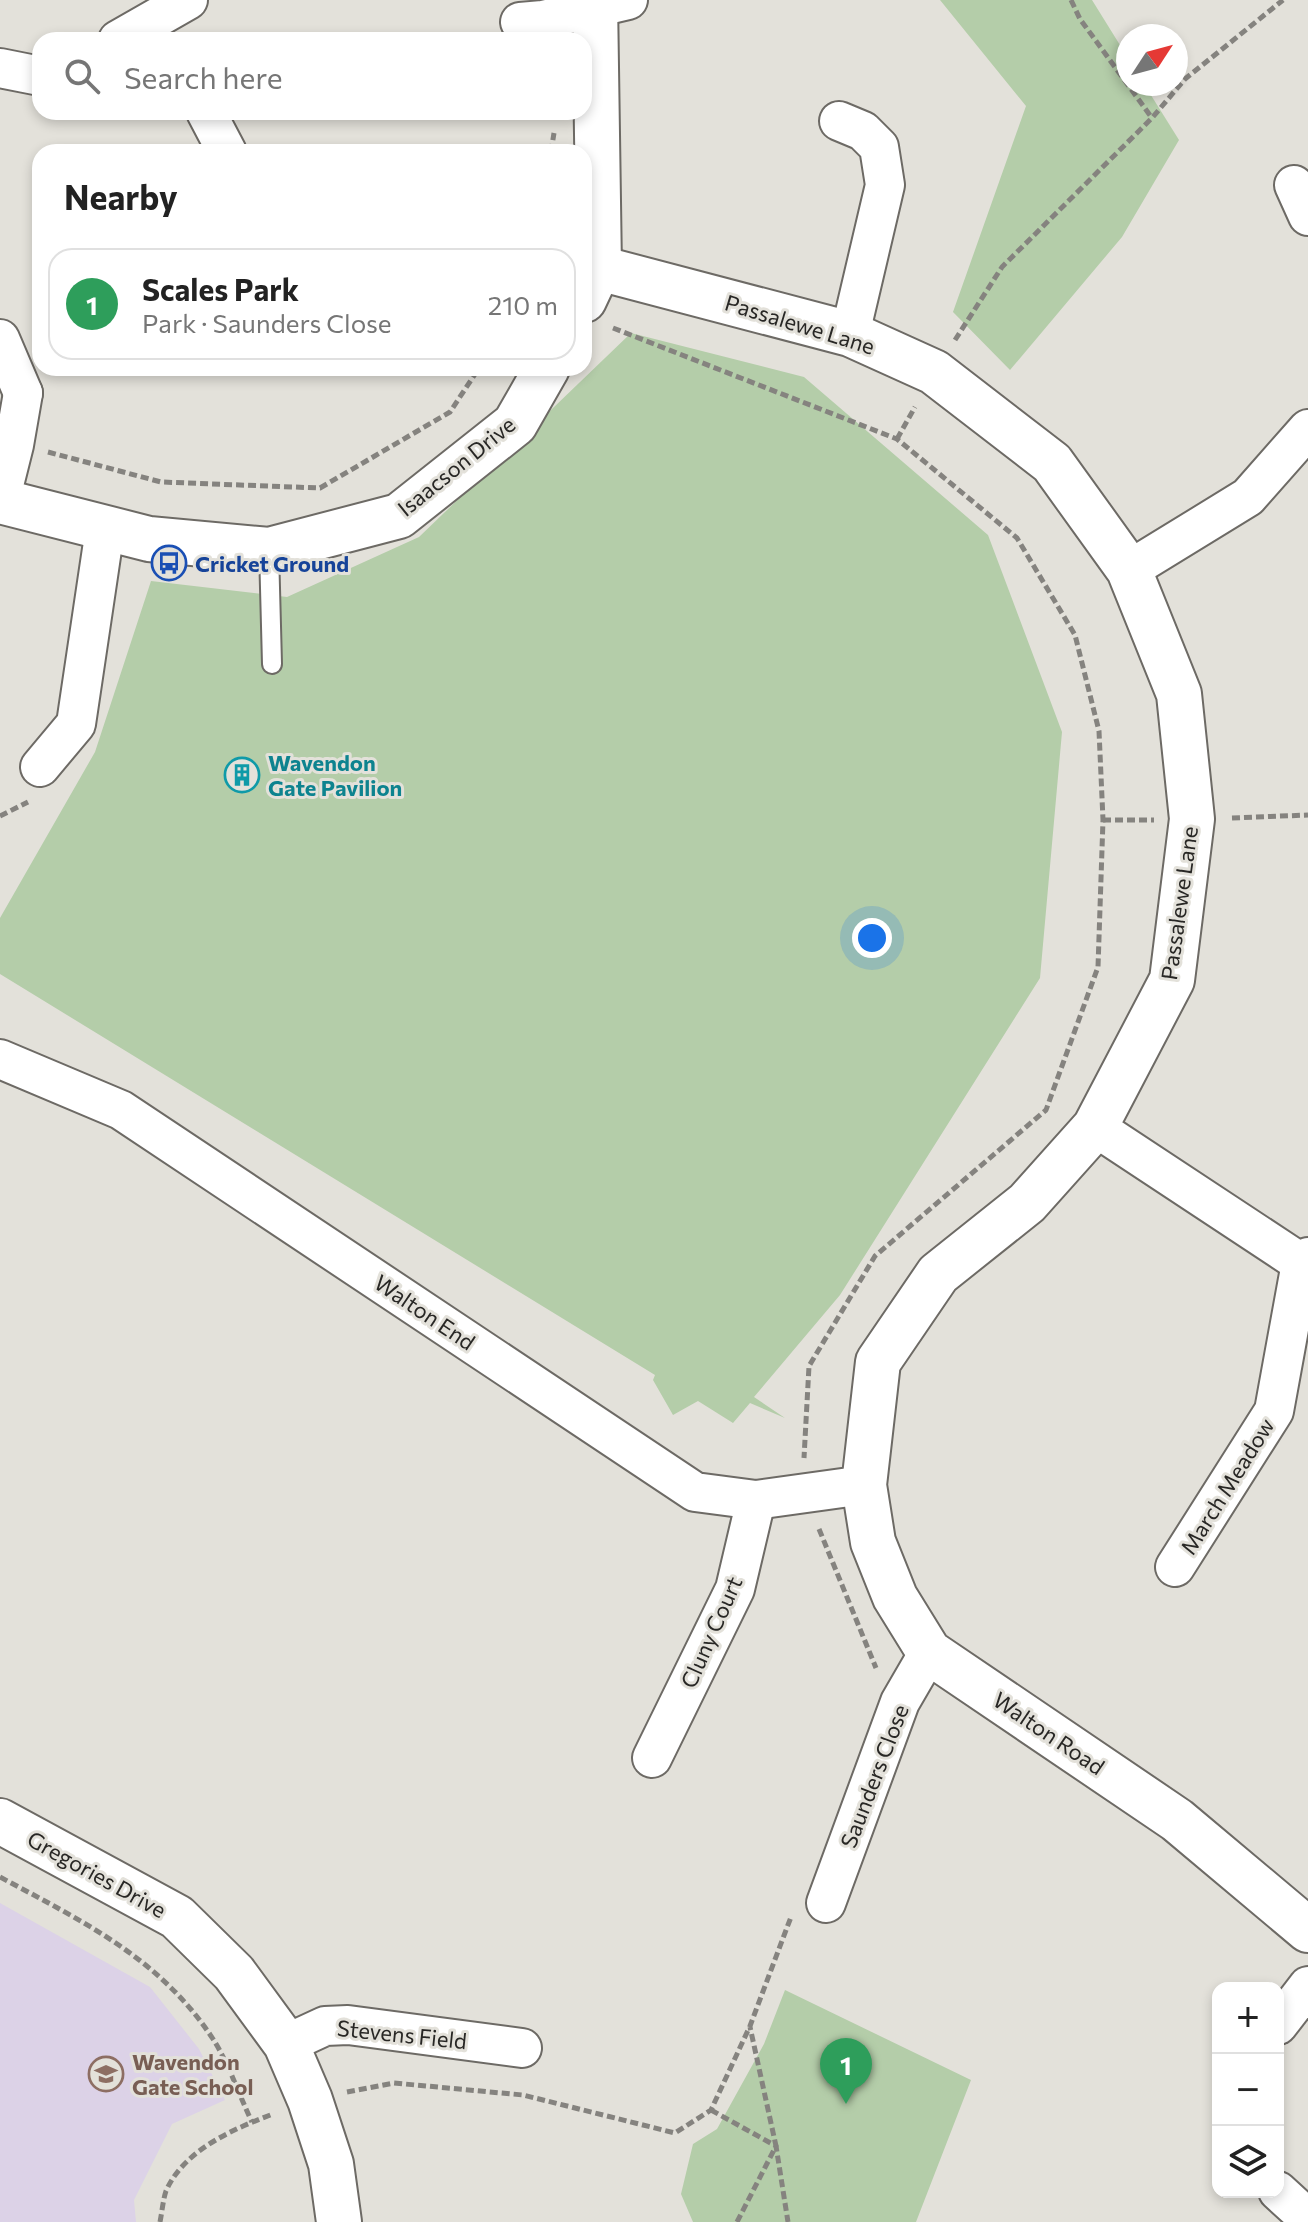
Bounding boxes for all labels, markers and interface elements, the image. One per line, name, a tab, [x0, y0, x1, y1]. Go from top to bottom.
north arrow	[1116, 24, 1188, 96]
search box	[32, 32, 592, 120]
icon: search	[60, 54, 104, 98]
text: Search here	[124, 58, 283, 95]
text: Nearby	[64, 175, 178, 217]
text: Scales Park	[142, 270, 299, 307]
street label: Passalewe Lane	[722, 288, 878, 360]
text: 1	[86, 289, 98, 320]
text: 210 m	[488, 289, 558, 320]
text: Park · Saunders Close	[142, 307, 391, 338]
street label: Isaacson Drive	[392, 410, 520, 522]
bus stop icon: Cricket Ground	[150, 544, 188, 582]
place label: Cricket Ground	[195, 550, 349, 577]
place label: Wavendon Gate Pavilion	[268, 749, 402, 801]
building icon: Wavendon Gate Pavilion	[223, 756, 261, 794]
street label: Passalewe Lane	[1155, 824, 1203, 982]
your location	[852, 918, 892, 958]
street label: Walton End	[370, 1268, 480, 1356]
street label: March Meadow	[1174, 1413, 1280, 1559]
street label: Cluny Court	[674, 1572, 748, 1692]
street label: Walton Road	[988, 1686, 1110, 1780]
street label: Saunders Close	[834, 1700, 914, 1852]
street label: Gregories Drive	[23, 1825, 171, 1923]
map controls	[1212, 1982, 1284, 2198]
button: +	[1212, 1982, 1284, 2054]
street label: Stevens Field	[336, 2014, 468, 2054]
pin: 1	[820, 2038, 872, 2104]
place label: Wavendon Gate School	[132, 2048, 254, 2100]
button: −	[1212, 2054, 1284, 2126]
school or university icon: Wavendon Gate School	[87, 2055, 125, 2093]
button: layers	[1212, 2126, 1284, 2198]

